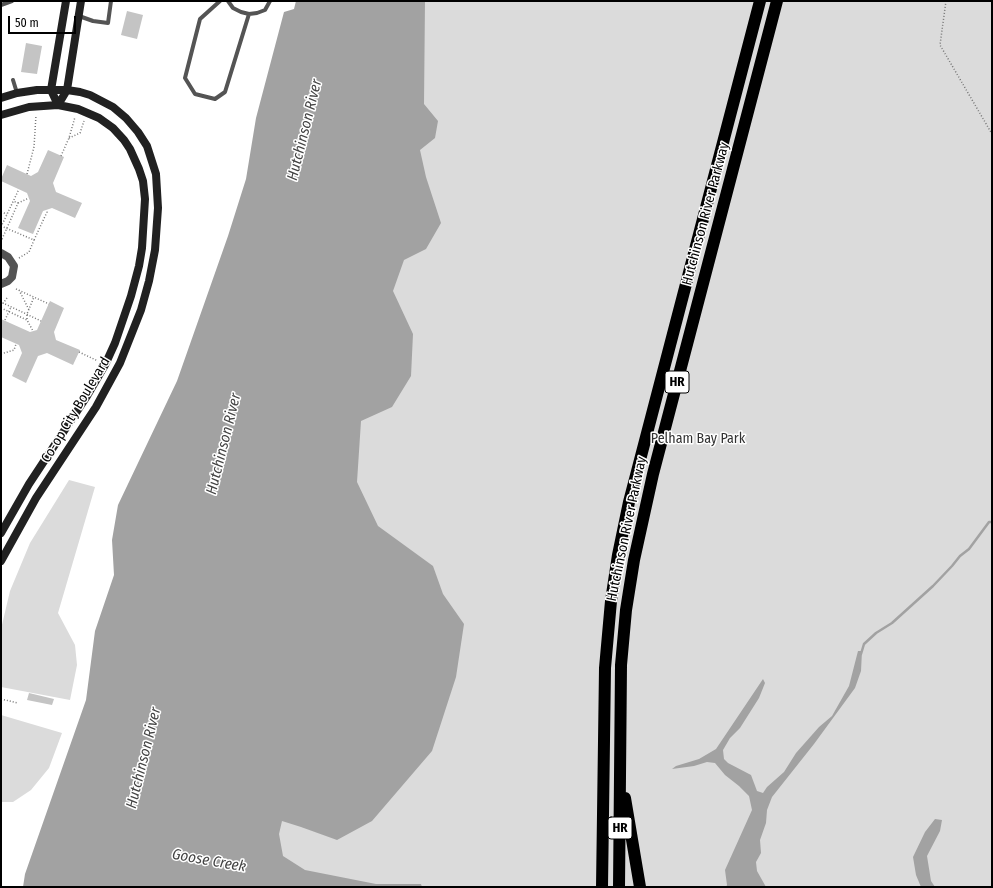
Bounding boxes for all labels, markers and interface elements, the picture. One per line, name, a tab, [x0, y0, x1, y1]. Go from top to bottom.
scale bar	[10, 8, 78, 34]
text: 50 m	[15, 16, 39, 30]
water label: Hutchinson River	[284, 78, 326, 182]
street label: Hutchinson River Parkway	[679, 141, 733, 287]
street label: Co-op City Boulevard	[38, 354, 114, 466]
road number: HR	[665, 371, 689, 393]
water label: Hutchinson River	[203, 392, 245, 496]
park label: Pelham Bay Park	[651, 431, 745, 447]
street label: Hutchinson River Parkway	[603, 455, 651, 603]
water label: Hutchinson River	[123, 706, 165, 810]
road number: HR	[608, 817, 632, 839]
water label: Goose Creek	[171, 846, 247, 876]

